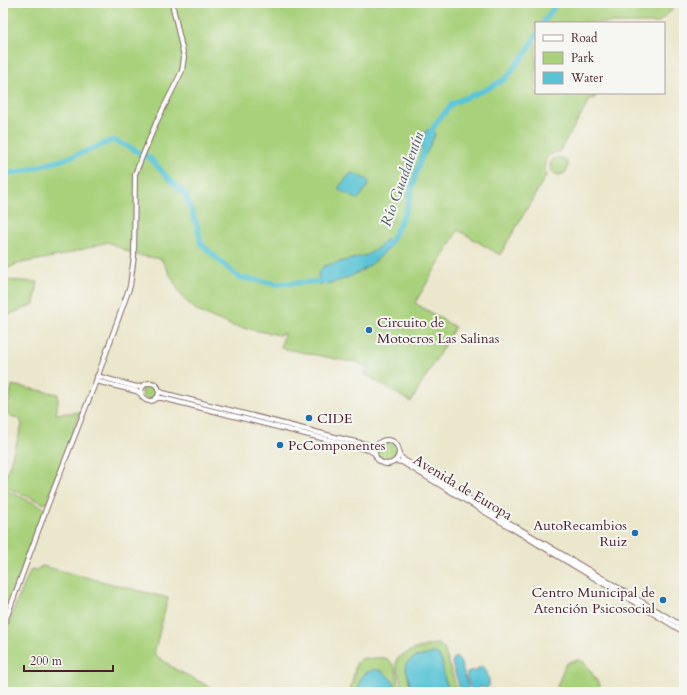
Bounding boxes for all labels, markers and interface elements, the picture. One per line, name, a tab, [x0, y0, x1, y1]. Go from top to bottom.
legend	[535, 22, 665, 94]
text: Road	[571, 30, 598, 46]
text: Park	[571, 50, 595, 66]
text: Water	[570, 70, 604, 86]
water label: Río Guadalentín	[376, 128, 429, 229]
place label: Circuito de Motocros Las Salinas	[377, 313, 500, 348]
marker: Circuito de Motocros Las Salinas	[364, 325, 374, 335]
place label: CIDE	[317, 409, 353, 428]
marker: CIDE	[304, 413, 314, 423]
place label: PcComponentes	[288, 436, 386, 455]
marker: PcComponentes	[275, 440, 285, 450]
street label: Avenida de Europa	[410, 450, 516, 525]
place label: AutoRecambios Ruiz	[533, 516, 628, 551]
marker: AutoRecambios Ruiz	[630, 528, 640, 538]
place label: Centro Municipal de Atención Psicosocial	[531, 583, 655, 618]
marker: Centro Municipal de Atención Psicosocial	[658, 595, 668, 605]
scale bar	[24, 647, 113, 673]
text: 200 m	[30, 653, 63, 669]

